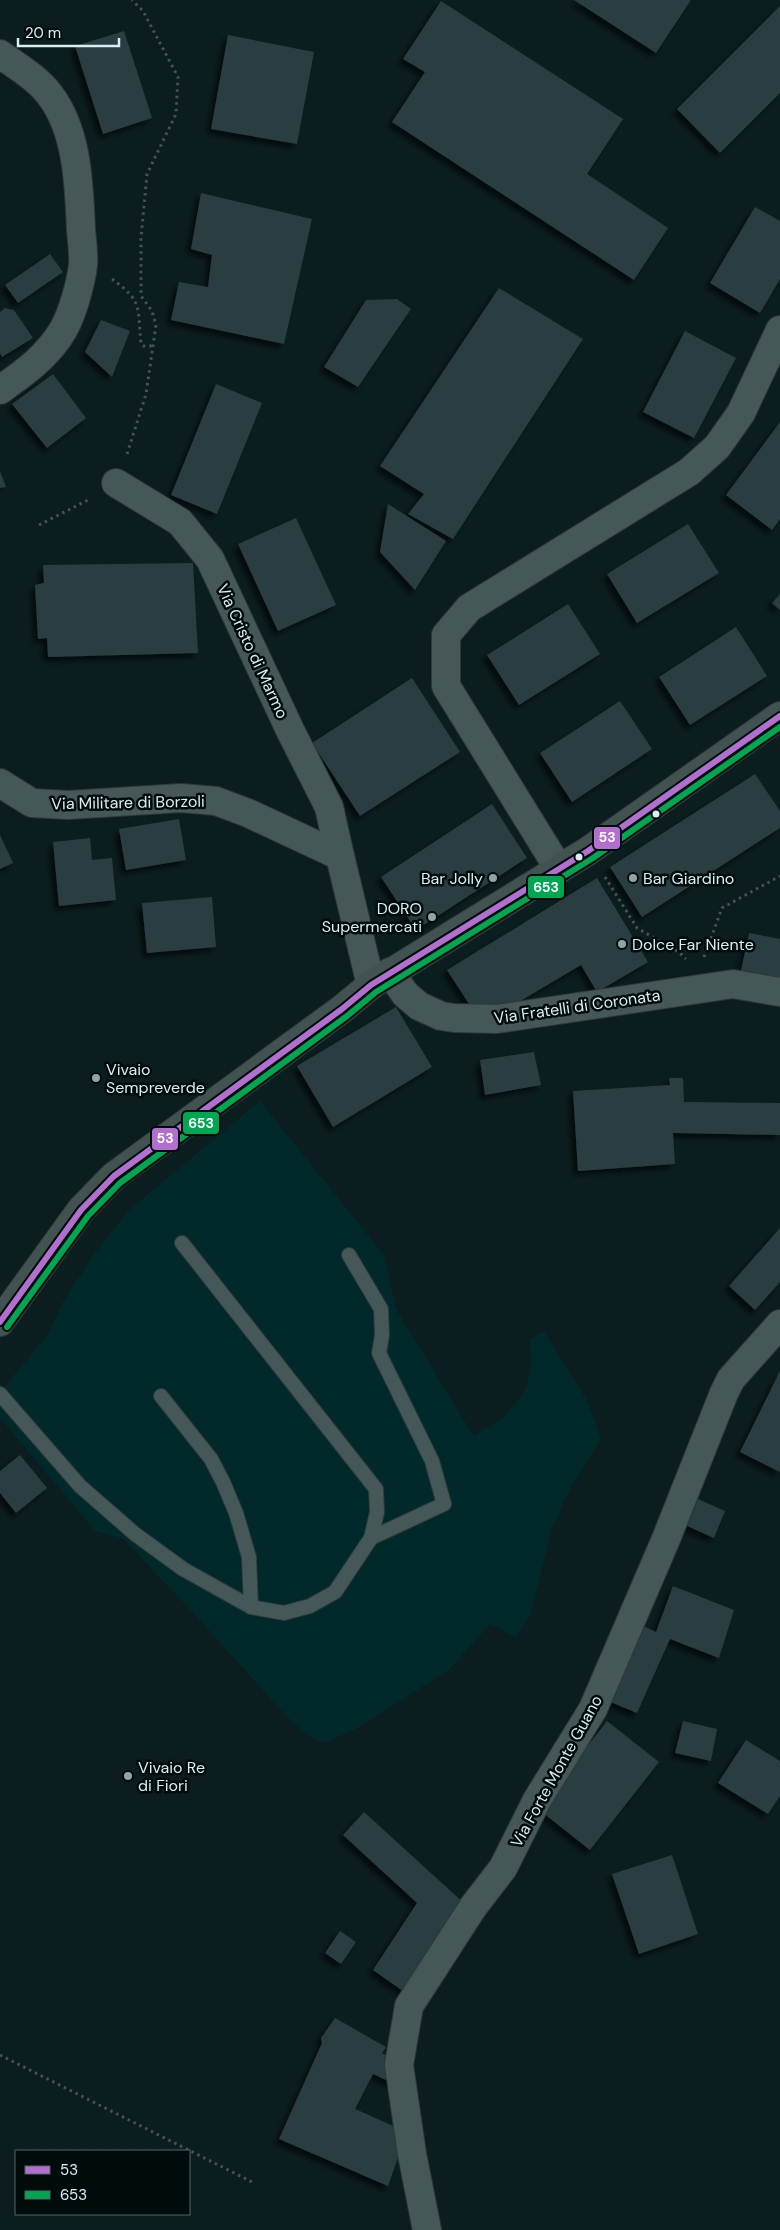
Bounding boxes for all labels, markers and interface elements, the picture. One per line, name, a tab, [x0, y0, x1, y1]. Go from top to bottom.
scale bar	[18, 15, 119, 47]
text: 20 m	[25, 23, 61, 43]
street label: Via Cristo di Marmo	[212, 581, 293, 722]
street label: Via Militare di Borzoli	[51, 791, 205, 814]
unlabelled marker	[651, 809, 661, 819]
line badge: 53	[593, 826, 621, 850]
text: 53	[598, 828, 616, 846]
unlabelled marker	[574, 852, 584, 862]
place label: Bar Jolly	[421, 868, 483, 889]
place label: Bar Giardino	[643, 868, 734, 889]
marker: Bar Jolly	[487, 872, 499, 884]
marker: Bar Giardino	[627, 872, 639, 884]
line badge: 653	[527, 875, 565, 899]
text: 653	[533, 878, 559, 896]
place label: DORO Supermercati	[322, 898, 422, 937]
marker: DORO Supermercati	[426, 911, 438, 923]
place label: Dolce Far Niente	[632, 934, 754, 955]
marker: Dolce Far Niente	[616, 938, 628, 950]
street label: Via Fratelli di Coronata	[493, 984, 662, 1029]
place label: Vivaio Sempreverde	[106, 1059, 205, 1098]
marker: Vivaio Sempreverde	[90, 1072, 102, 1084]
line badge: 653	[182, 1111, 220, 1135]
text: 653	[188, 1114, 214, 1132]
line badge: 53	[151, 1127, 179, 1151]
text: 53	[156, 1129, 174, 1147]
street label: Via Forte Monte Guano	[506, 1691, 607, 1851]
place label: Vivaio Re di Fiori	[138, 1757, 205, 1796]
marker: Vivaio Re di Fiori	[122, 1770, 134, 1782]
legend	[15, 2150, 190, 2215]
text: 53	[60, 2160, 78, 2180]
text: 653	[60, 2185, 87, 2205]

